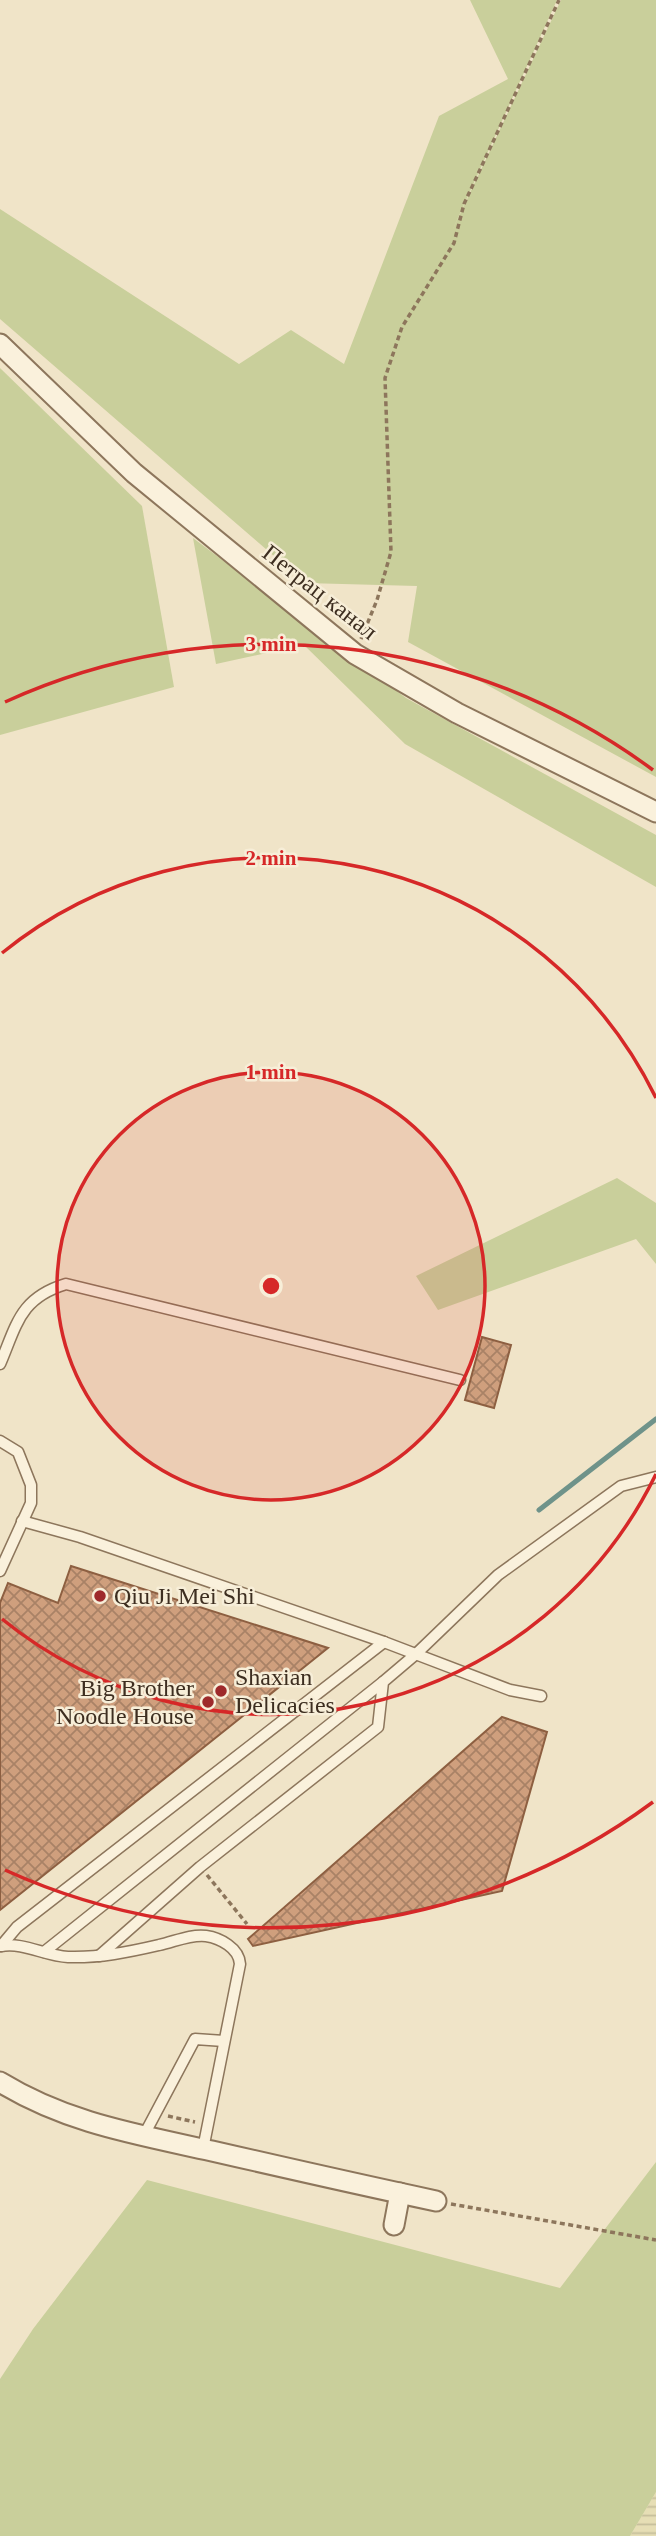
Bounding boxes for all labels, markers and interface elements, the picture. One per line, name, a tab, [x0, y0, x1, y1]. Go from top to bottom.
street label: Петрац канал	[258, 539, 382, 645]
text: 3 min	[246, 632, 297, 656]
text: 2 min	[246, 846, 297, 870]
text: 1 min	[246, 1060, 297, 1084]
centre of rings	[259, 1274, 283, 1298]
place label: Qiu Ji Mei Shi	[114, 1583, 255, 1609]
marker: Qiu Ji Mei Shi	[92, 1588, 108, 1604]
place label: Shaxian Delicacies	[235, 1664, 335, 1718]
place label: Big Brother Noodle House	[56, 1675, 194, 1729]
marker: Shaxian Delicacies	[213, 1683, 229, 1699]
marker: Big Brother Noodle House	[200, 1694, 216, 1710]

